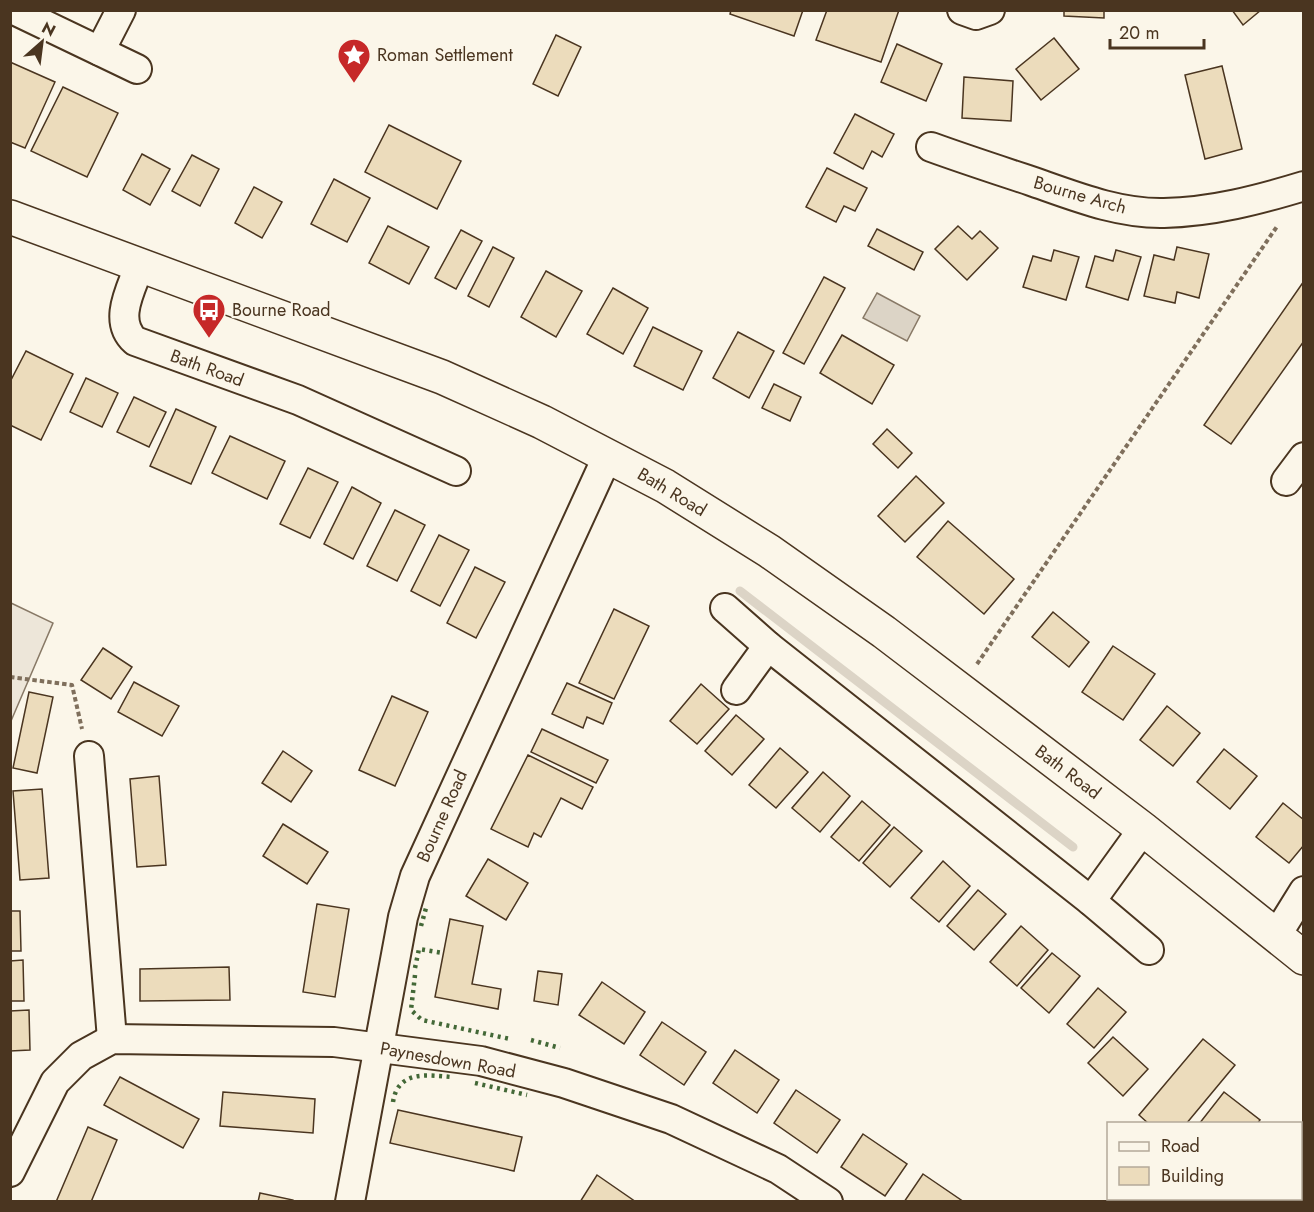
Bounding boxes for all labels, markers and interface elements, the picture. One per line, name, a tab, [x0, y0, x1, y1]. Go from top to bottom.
north arrow	[12, 12, 72, 72]
scale bar	[1110, 12, 1204, 50]
text: N	[38, 16, 60, 42]
text: 20 m	[1119, 20, 1159, 46]
place icon: Roman Settlement	[336, 37, 372, 84]
place label: Roman Settlement	[377, 42, 513, 68]
street label: Bourne Arch	[1031, 169, 1129, 221]
bus stop icon: Bourne Road	[191, 292, 227, 339]
place label: Bourne Road	[232, 297, 330, 323]
street label: Bath Road	[167, 343, 247, 393]
street label: Bath Road	[632, 461, 712, 523]
street label: Bath Road	[1030, 739, 1106, 805]
street label: Bourne Road	[410, 766, 474, 866]
street label: Paynesdown Road	[378, 1035, 518, 1085]
legend	[1107, 1122, 1302, 1200]
text: Road	[1161, 1133, 1200, 1159]
text: Building	[1161, 1163, 1224, 1189]

